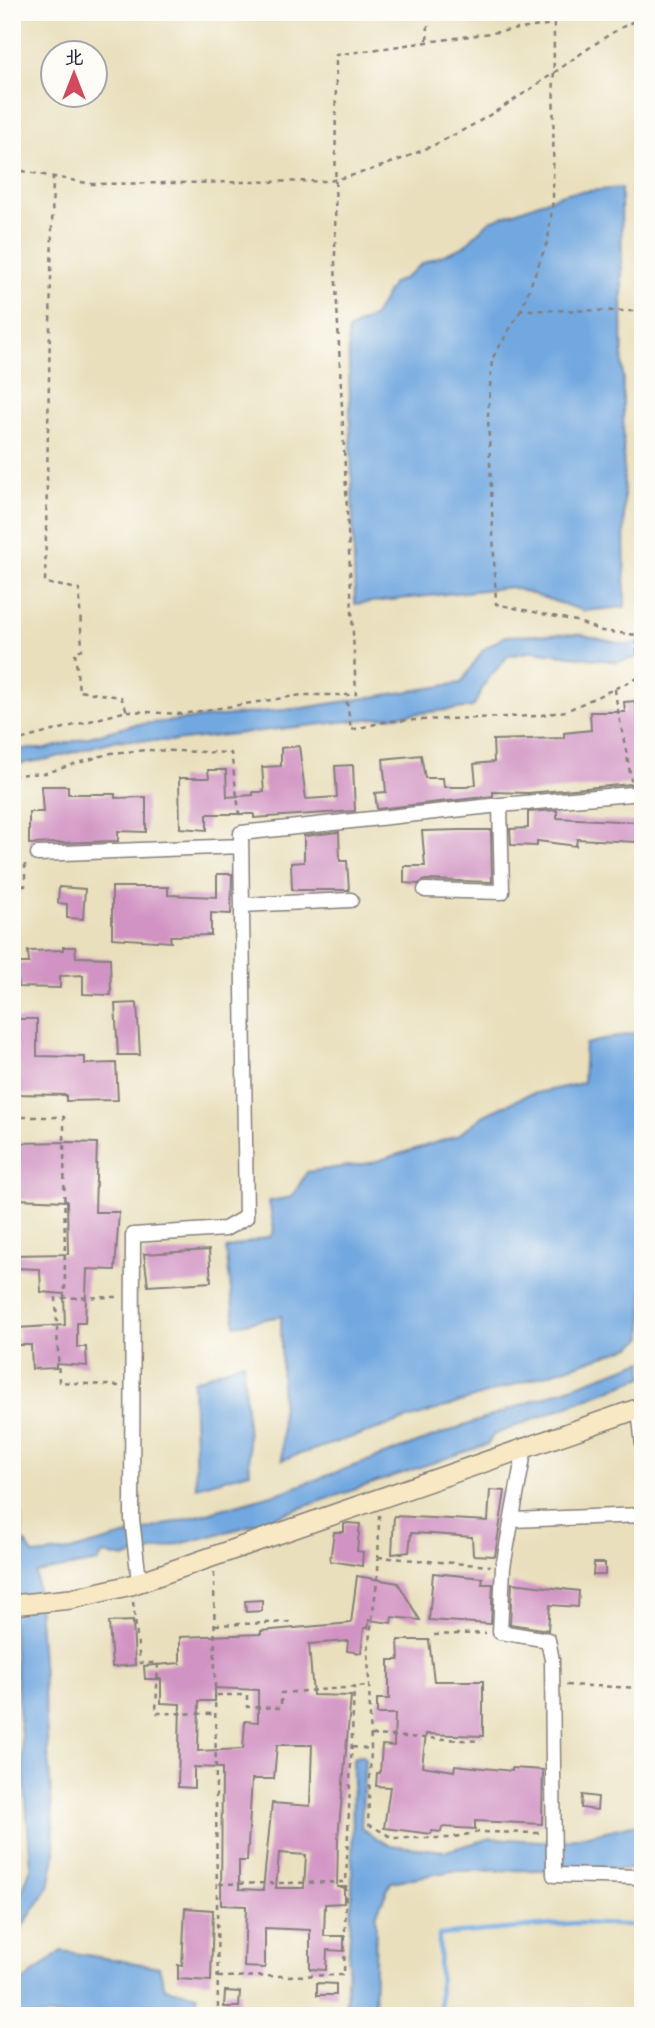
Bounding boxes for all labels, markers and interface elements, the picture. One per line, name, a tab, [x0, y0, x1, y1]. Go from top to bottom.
north arrow	[38, 38, 108, 108]
text: 北	[64, 41, 84, 74]

